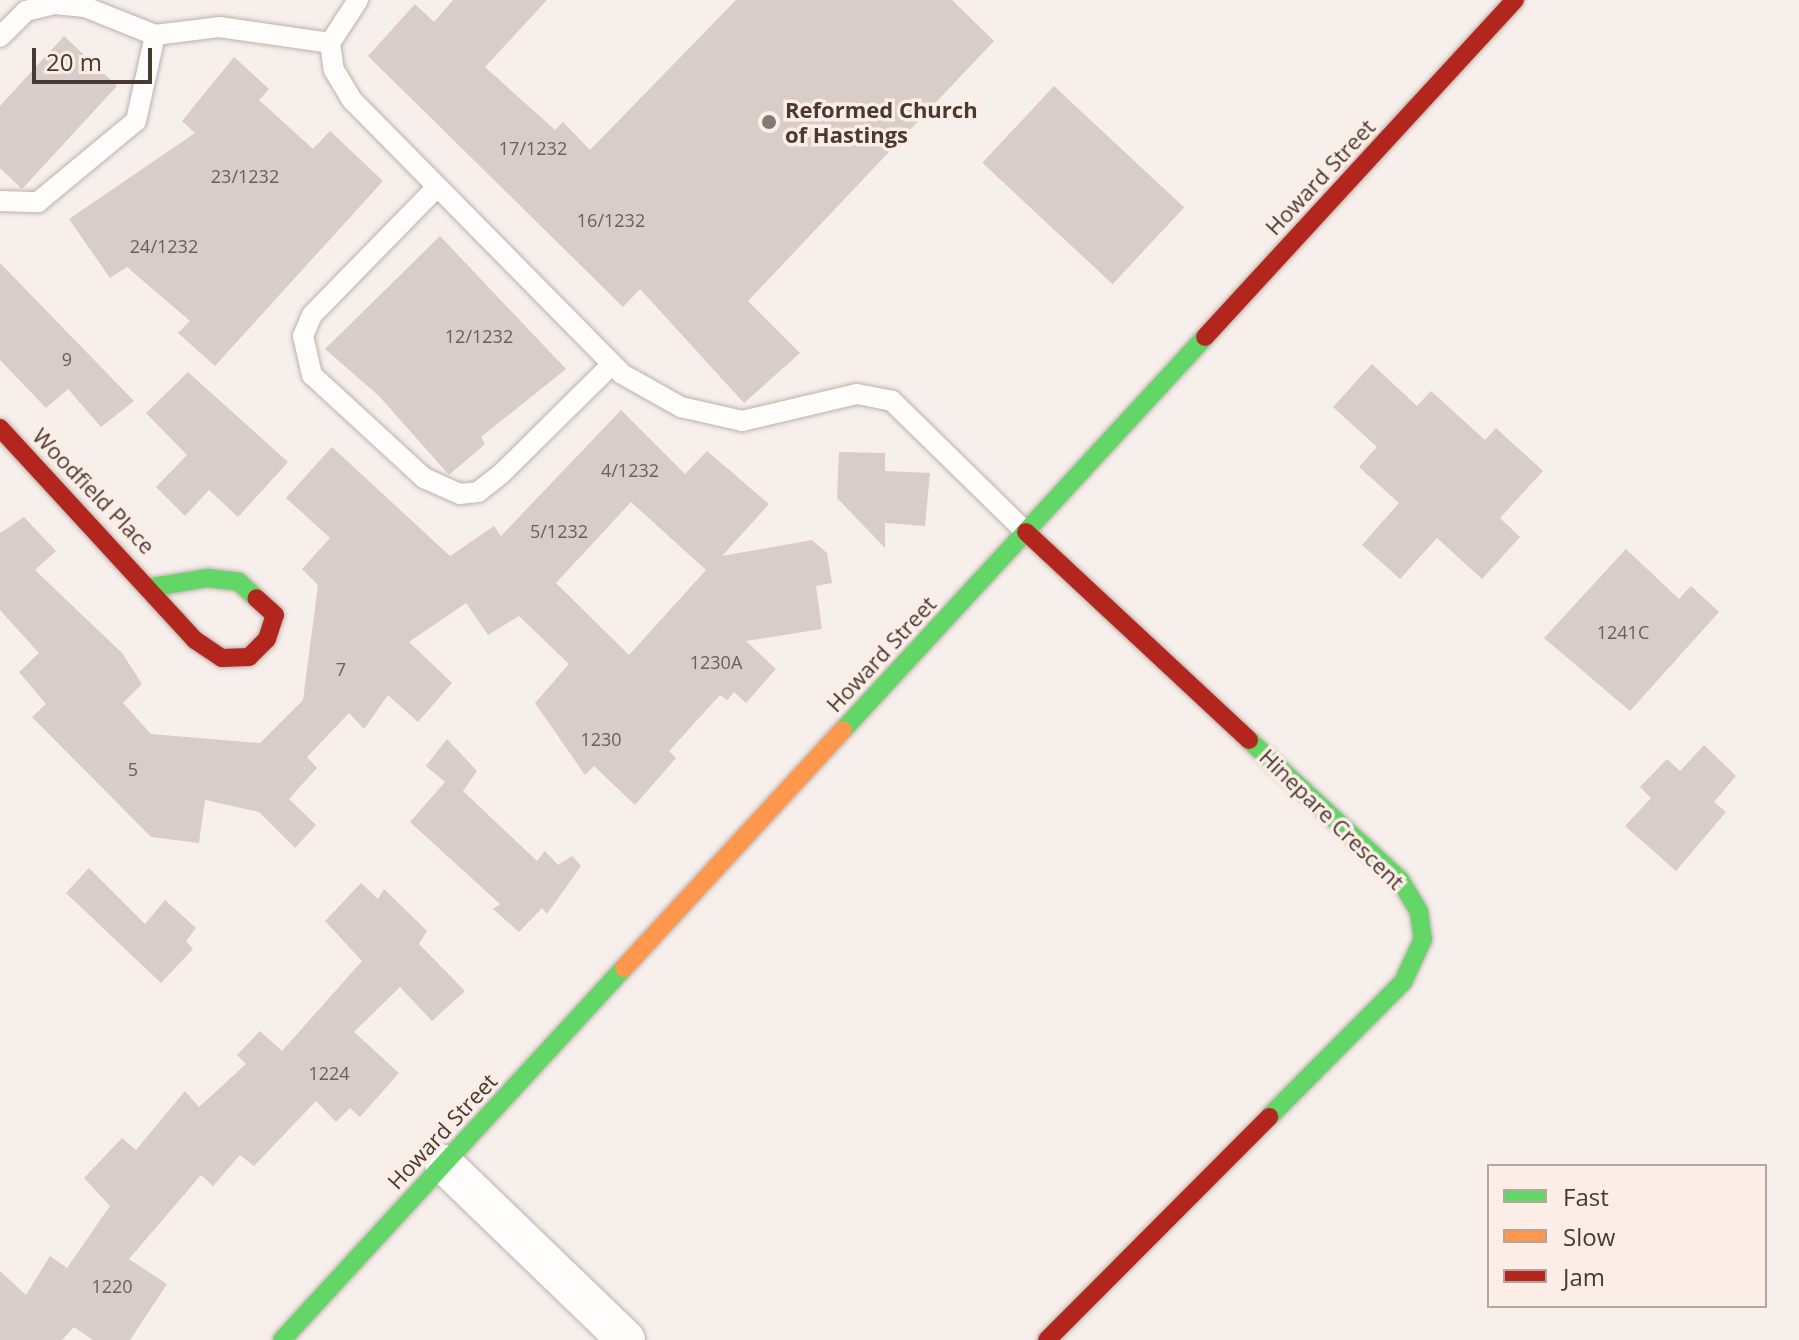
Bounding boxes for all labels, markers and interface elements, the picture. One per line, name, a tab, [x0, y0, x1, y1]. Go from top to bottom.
scale bar	[36, 32, 156, 82]
text: 20 m	[46, 45, 102, 78]
place label: Reformed Church of Hastings	[785, 96, 978, 148]
marker: Reformed Church of Hastings	[760, 113, 778, 131]
street label: Howard Street	[1260, 114, 1380, 240]
house number: 17/1232	[499, 137, 567, 159]
house number: 23/1232	[211, 165, 279, 187]
house number: 16/1232	[577, 209, 645, 231]
house number: 24/1232	[130, 235, 198, 257]
house number: 12/1232	[445, 325, 513, 347]
house number: 9	[62, 348, 72, 370]
street label: Woodfield Place	[27, 423, 161, 559]
house number: 4/1232	[601, 459, 659, 481]
house number: 5/1232	[530, 520, 588, 542]
street label: Howard Street	[821, 591, 941, 717]
house number: 1241C	[1597, 621, 1649, 643]
house number: 1230A	[690, 651, 742, 673]
house number: 7	[336, 658, 346, 680]
house number: 1230	[580, 728, 622, 750]
street label: Hinepare Crescent	[1254, 743, 1410, 895]
house number: 5	[128, 758, 138, 780]
house number: 1224	[308, 1062, 350, 1084]
street label: Howard Street	[382, 1068, 502, 1194]
legend	[1487, 1164, 1767, 1308]
text: Fast	[1563, 1180, 1609, 1213]
text: Slow	[1563, 1220, 1615, 1253]
text: Jam	[1563, 1260, 1605, 1293]
house number: 1220	[91, 1275, 133, 1297]

